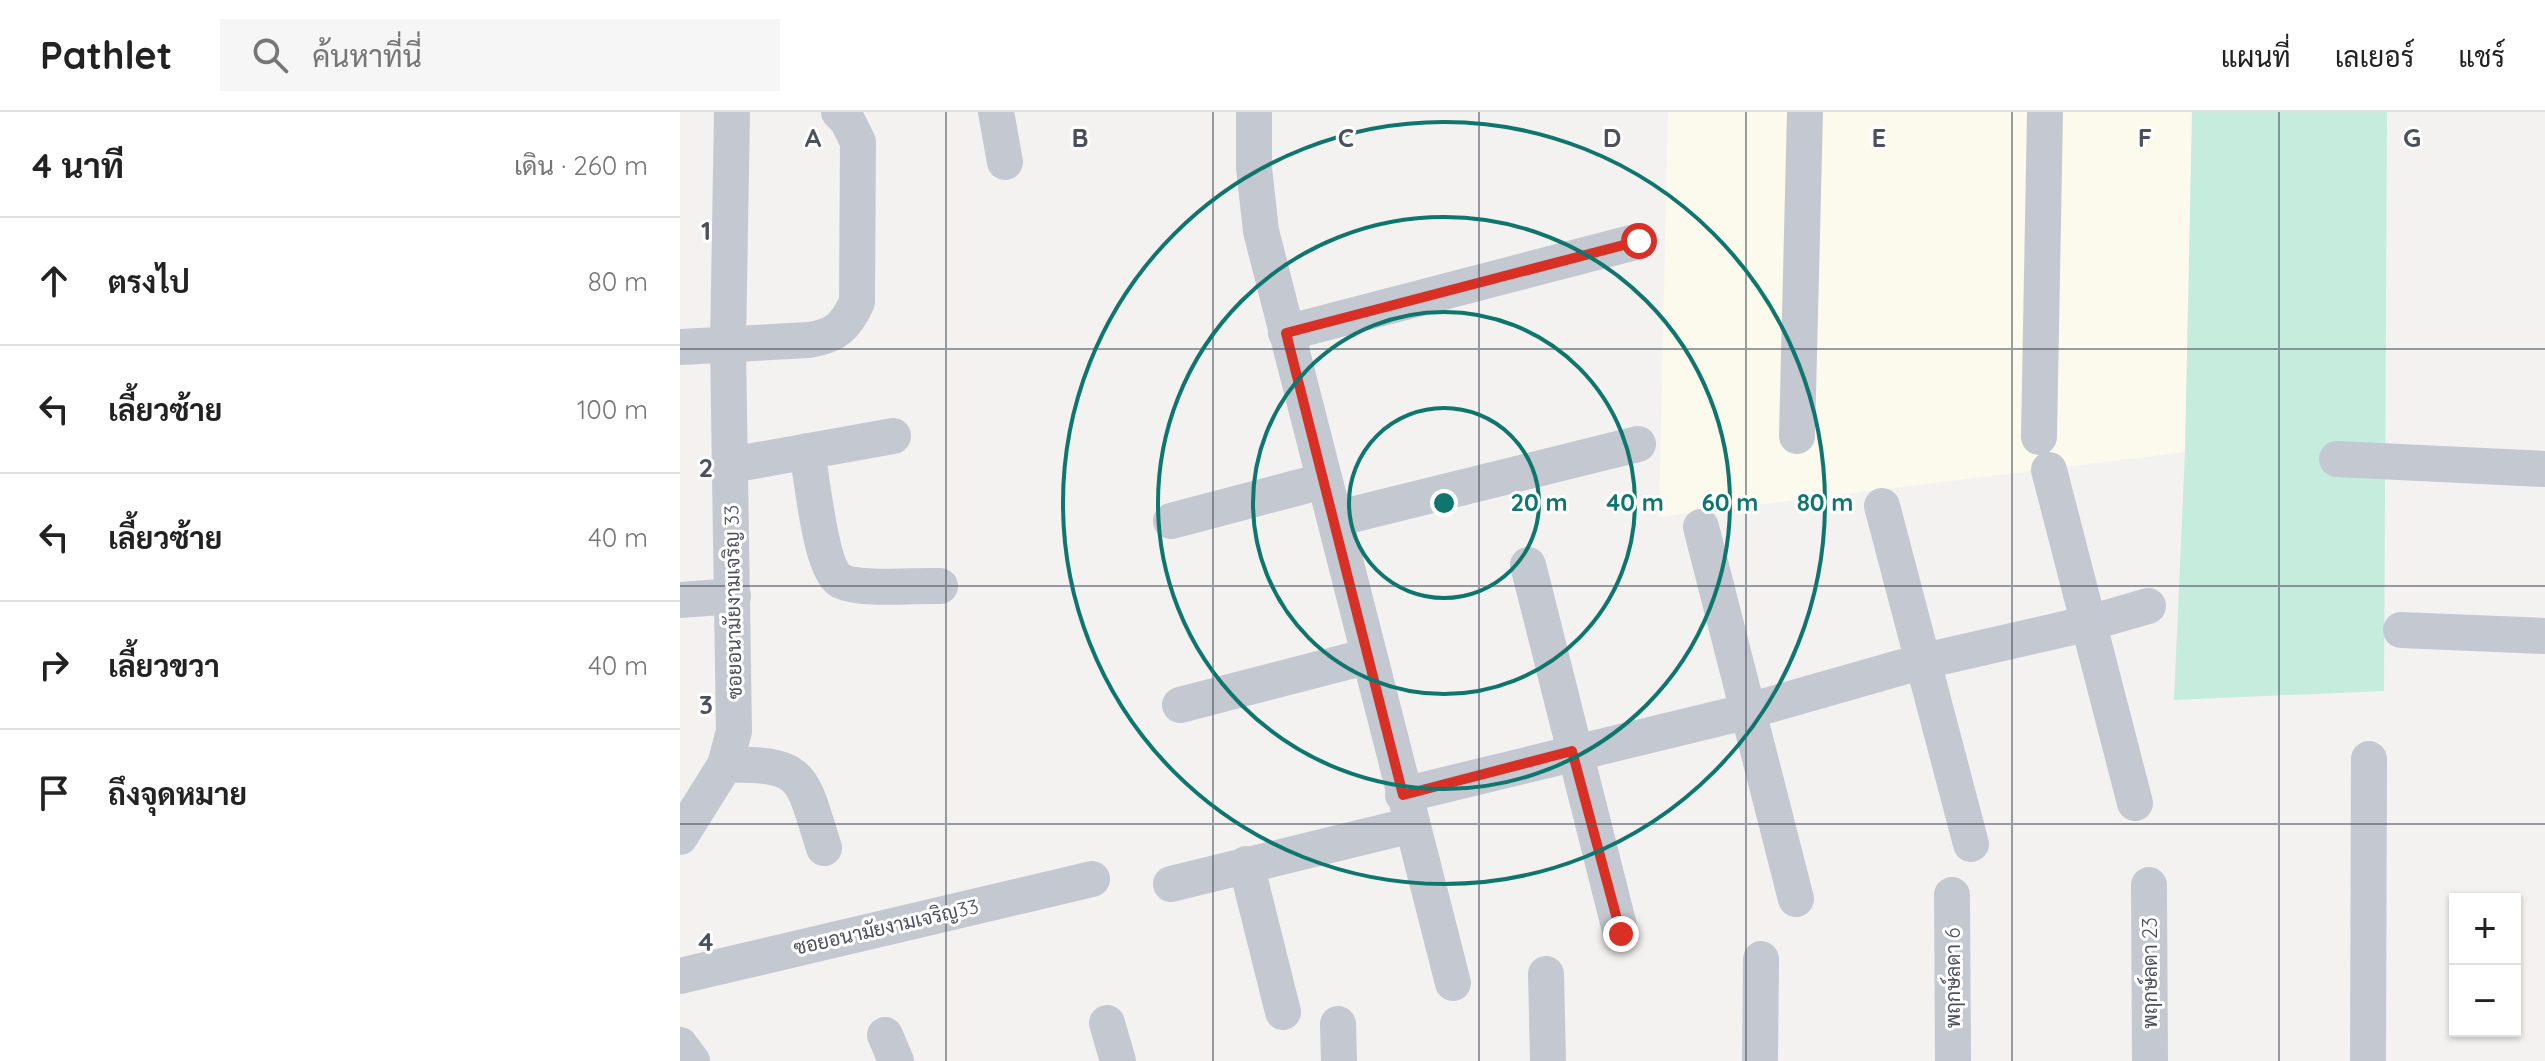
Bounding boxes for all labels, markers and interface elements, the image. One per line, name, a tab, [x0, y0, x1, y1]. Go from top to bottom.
search box	[220, 19, 780, 91]
text: Pathlet	[40, 31, 172, 79]
icon: search	[248, 33, 292, 77]
text: ค้นหาที่นี่	[312, 37, 422, 75]
text: แผนที่	[2221, 39, 2291, 74]
text: เลเยอร์	[2335, 39, 2414, 74]
text: แชร์	[2458, 39, 2505, 74]
text: A	[805, 121, 822, 154]
text: B	[1071, 121, 1089, 154]
text: C	[1338, 121, 1354, 154]
text: D	[1603, 121, 1621, 154]
text: E	[1872, 121, 1886, 154]
text: F	[2138, 121, 2152, 154]
text: G	[2403, 121, 2421, 154]
text: 4 นาที	[32, 144, 124, 187]
text: เดิน · 260 m	[514, 149, 648, 182]
text: 1	[701, 214, 711, 247]
route start	[1621, 223, 1657, 259]
icon: ahead	[32, 259, 76, 303]
text: ตรงไป	[108, 263, 190, 301]
text: 80 m	[588, 265, 648, 298]
icon: left	[32, 387, 76, 431]
text: เลี้ยวซ้าย	[108, 391, 222, 429]
text: 100 m	[577, 393, 648, 426]
text: 2	[699, 451, 713, 484]
text: 20 m	[1510, 487, 1568, 517]
text: 40 m	[1606, 487, 1664, 517]
text: 60 m	[1702, 487, 1758, 517]
text: 80 m	[1797, 487, 1853, 517]
centre of rings	[1430, 489, 1458, 517]
street label: ซอยอนามัยงามเจริญ 33	[718, 505, 747, 699]
icon: left	[32, 515, 76, 559]
text: เลี้ยวซ้าย	[108, 519, 222, 557]
text: 40 m	[588, 521, 648, 554]
icon: right	[32, 643, 76, 687]
text: เลี้ยวขวา	[108, 647, 220, 685]
text: 40 m	[588, 649, 648, 682]
text: 3	[699, 688, 713, 721]
icon: arrive	[32, 771, 76, 815]
text: ถึงจุดหมาย	[108, 775, 247, 813]
street label: ซอยอนามัยงามเจริญ33	[791, 893, 981, 960]
map controls	[2449, 893, 2521, 1037]
button: +	[2449, 893, 2521, 965]
route end	[1603, 916, 1639, 952]
street label: พฤกษ์ลดา 23	[2136, 917, 2162, 1029]
text: 4	[698, 925, 714, 958]
street label: พฤกษ์ลดา 6	[1939, 928, 1965, 1028]
button: −	[2449, 965, 2521, 1037]

